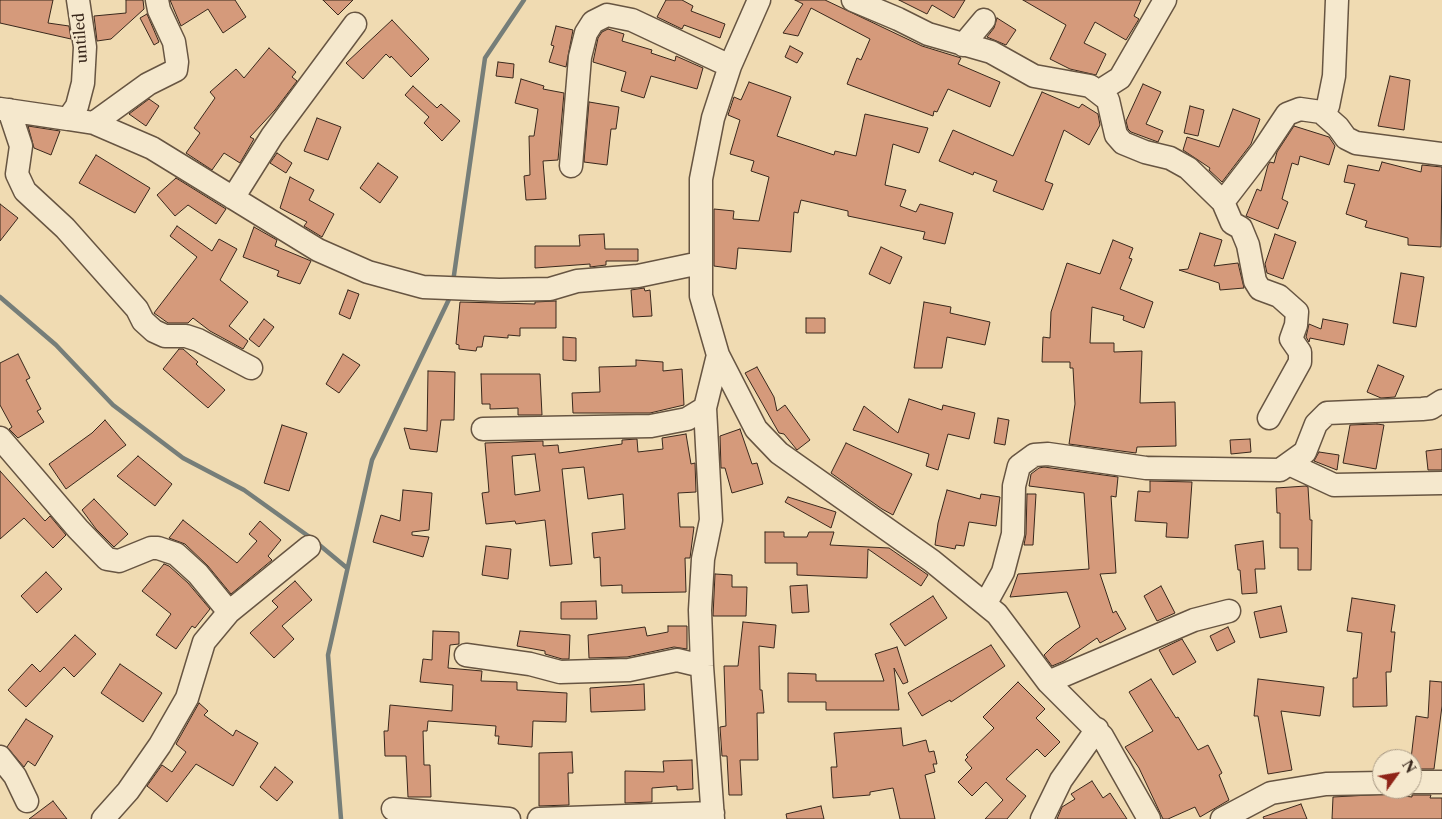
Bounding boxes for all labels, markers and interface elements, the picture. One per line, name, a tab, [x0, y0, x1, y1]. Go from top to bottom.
street label: untiled	[70, 12, 92, 64]
north arrow	[1372, 749, 1422, 799]
text: N	[1398, 757, 1420, 777]

